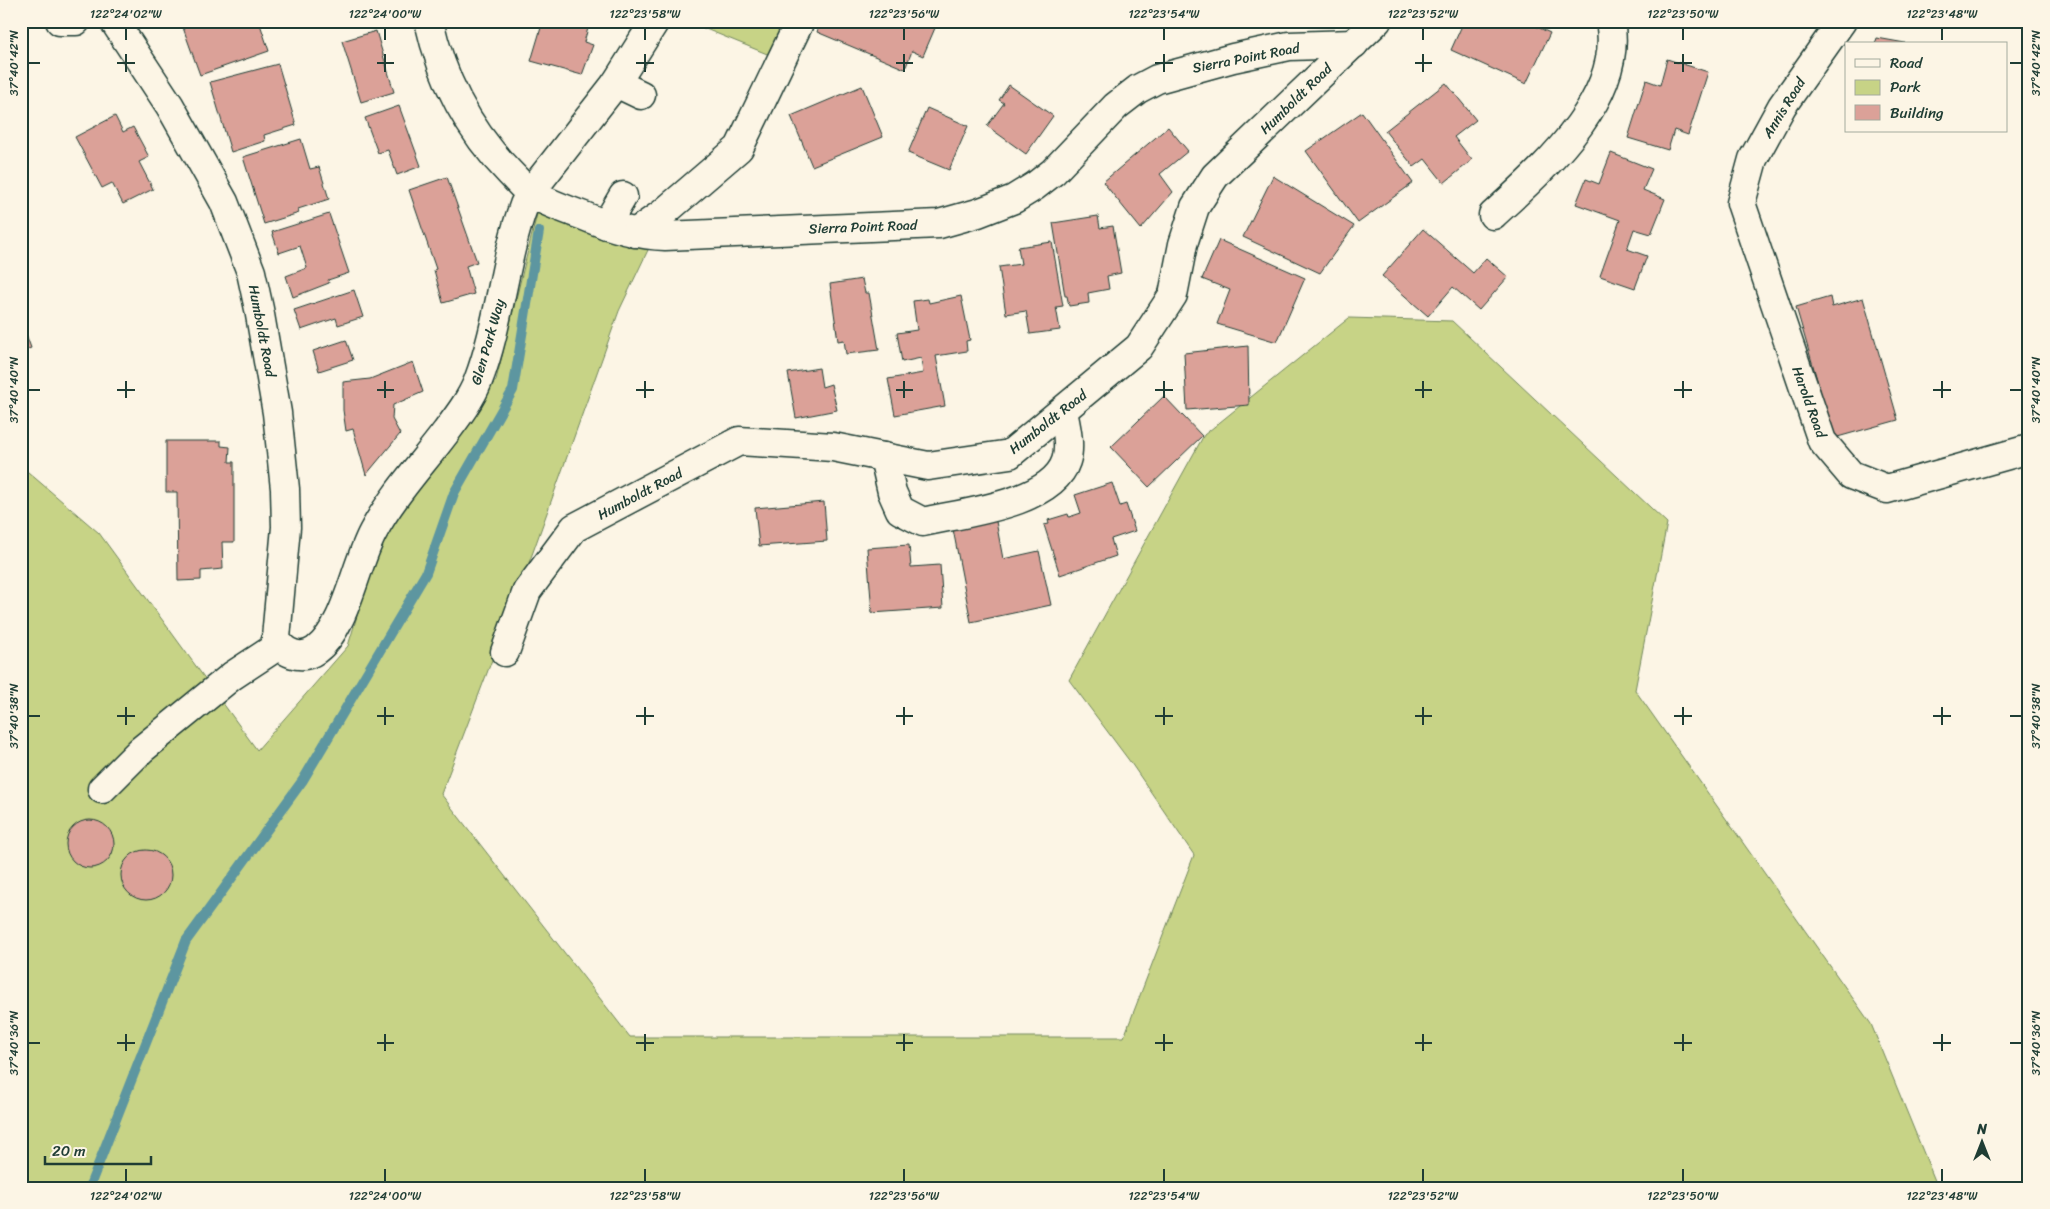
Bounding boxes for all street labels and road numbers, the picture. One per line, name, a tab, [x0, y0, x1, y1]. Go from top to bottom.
street label: Sierra Point Road	[1190, 35, 1303, 81]
street label: Humboldt Road	[1254, 56, 1340, 141]
street label: Annis Road	[1755, 71, 1813, 144]
street label: Sierra Point Road	[808, 213, 919, 241]
street label: Humboldt Road	[241, 283, 284, 381]
street label: Glen Park Way	[464, 295, 512, 388]
street label: Harold Road	[1784, 363, 1834, 443]
street label: Humboldt Road	[1003, 382, 1094, 461]
street label: Humboldt Road	[593, 460, 689, 527]

